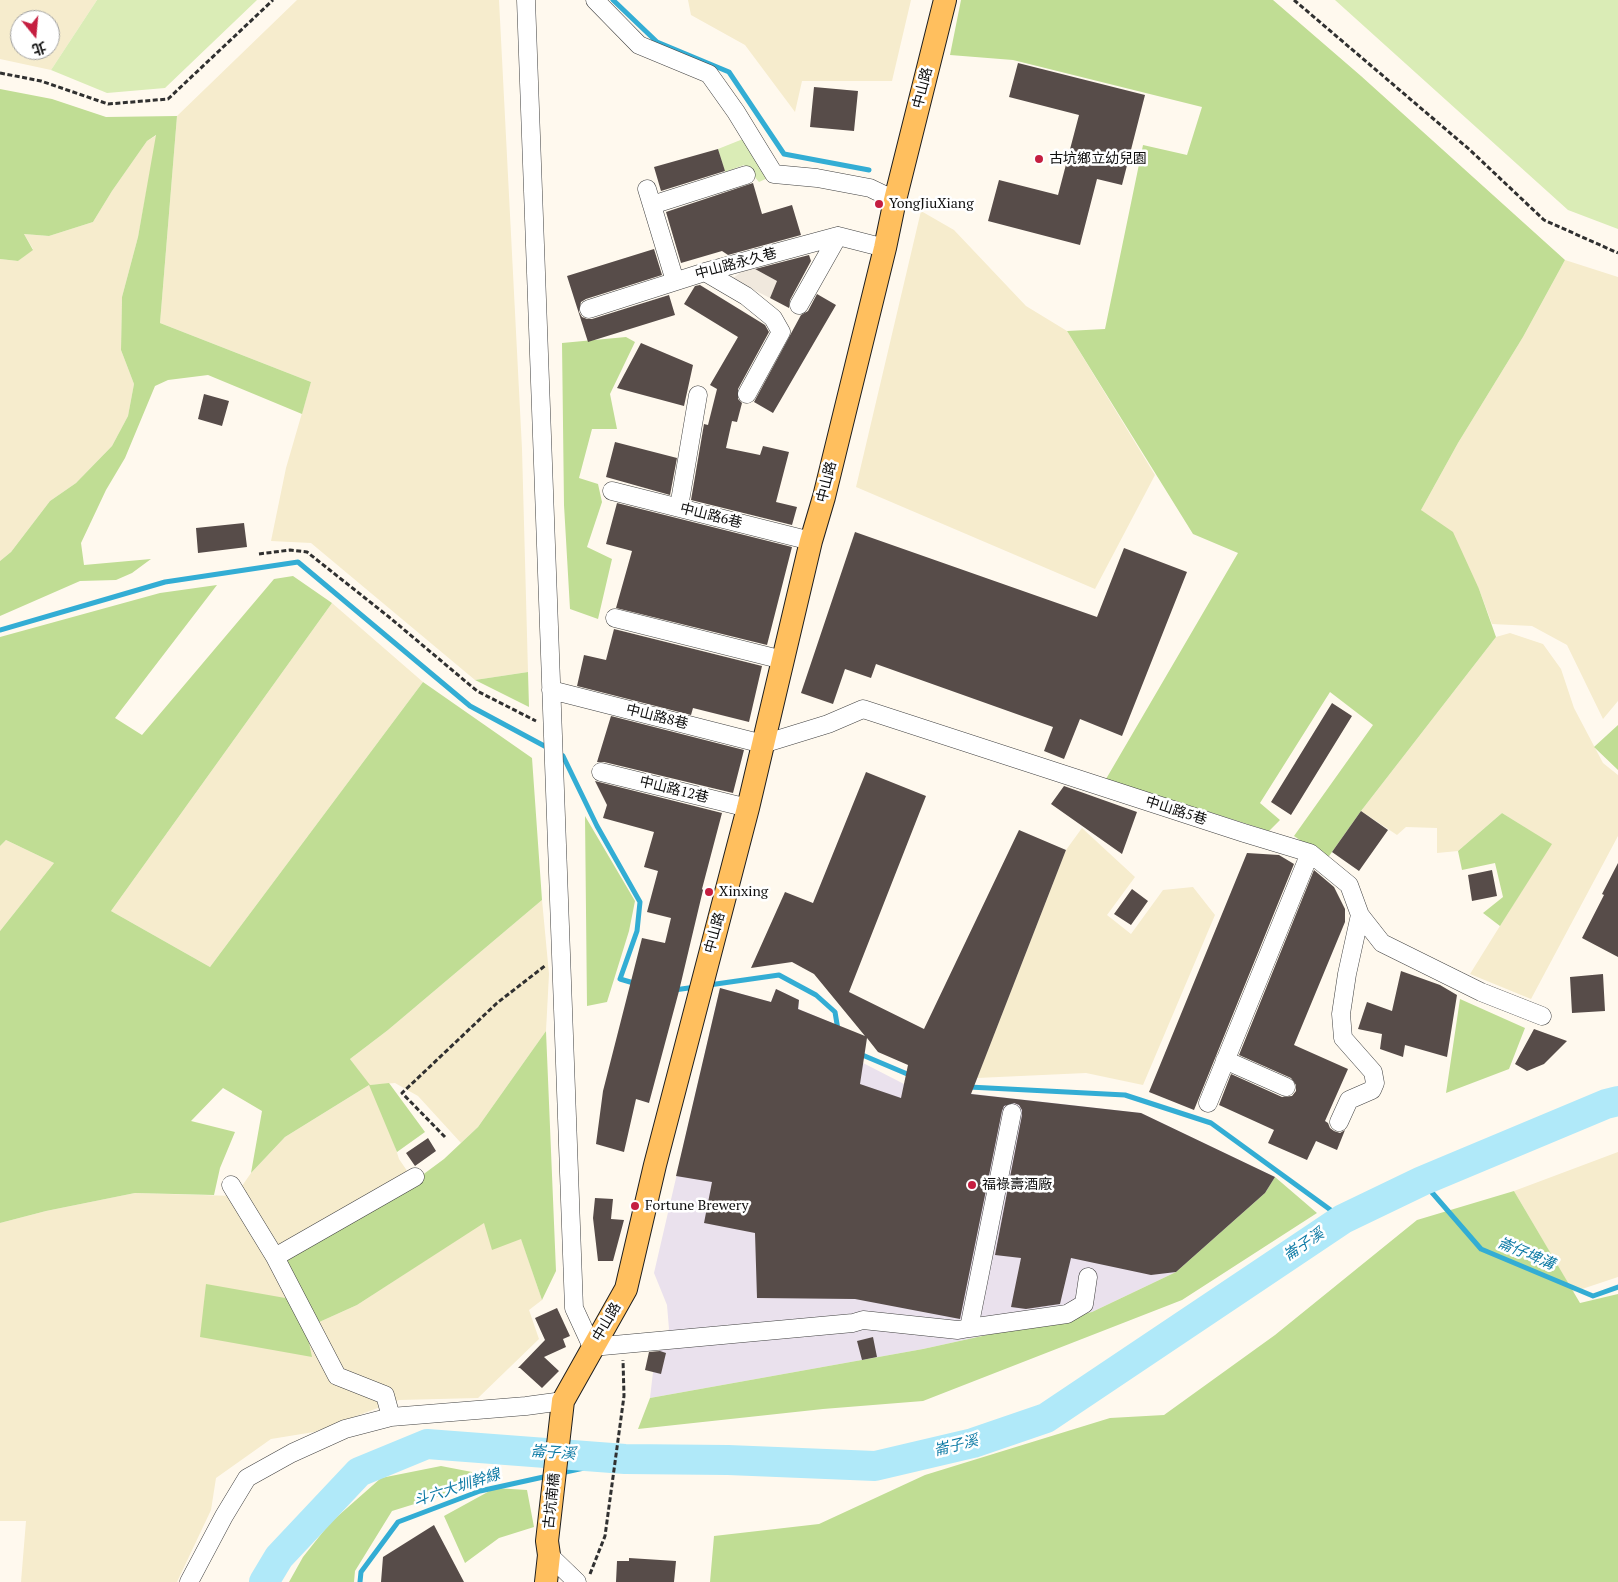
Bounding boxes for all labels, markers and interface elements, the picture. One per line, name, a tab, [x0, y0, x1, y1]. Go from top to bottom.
north arrow	[10, 10, 60, 60]
text: 北	[30, 38, 49, 60]
street label: 中山路	[910, 66, 936, 110]
place label: 古坑鄉立幼兒園	[1049, 151, 1147, 167]
marker: 古坑鄉立幼兒園	[1033, 153, 1045, 165]
place label: YongJiuXiang	[889, 196, 974, 212]
marker: YongJiuXiang	[873, 198, 885, 210]
street label: 中山路永久巷	[693, 245, 779, 283]
street label: 中山路	[814, 460, 840, 504]
street label: 中山路6巷	[678, 500, 744, 532]
street label: 中山路8巷	[624, 701, 690, 733]
street label: 中山路12巷	[638, 773, 710, 807]
street label: 中山路5巷	[1143, 793, 1209, 829]
place label: Xinxing	[719, 884, 768, 900]
marker: Xinxing	[703, 886, 715, 898]
street label: 中山路	[701, 911, 729, 955]
place label: 福祿壽酒廠	[982, 1177, 1052, 1193]
marker: 福祿壽酒廠	[966, 1179, 978, 1191]
place label: Fortune Brewery	[645, 1198, 748, 1214]
marker: Fortune Brewery	[629, 1200, 641, 1212]
water label: 崙子溪	[1280, 1225, 1328, 1265]
water label: 崙仔埤溝	[1495, 1234, 1557, 1274]
street label: 中山路	[589, 1300, 625, 1344]
water label: 崙子溪	[932, 1432, 980, 1460]
water label: 崙子溪	[530, 1442, 576, 1464]
water label: 斗六大圳幹線	[411, 1466, 503, 1510]
street label: 古坑南橋	[541, 1472, 563, 1530]

